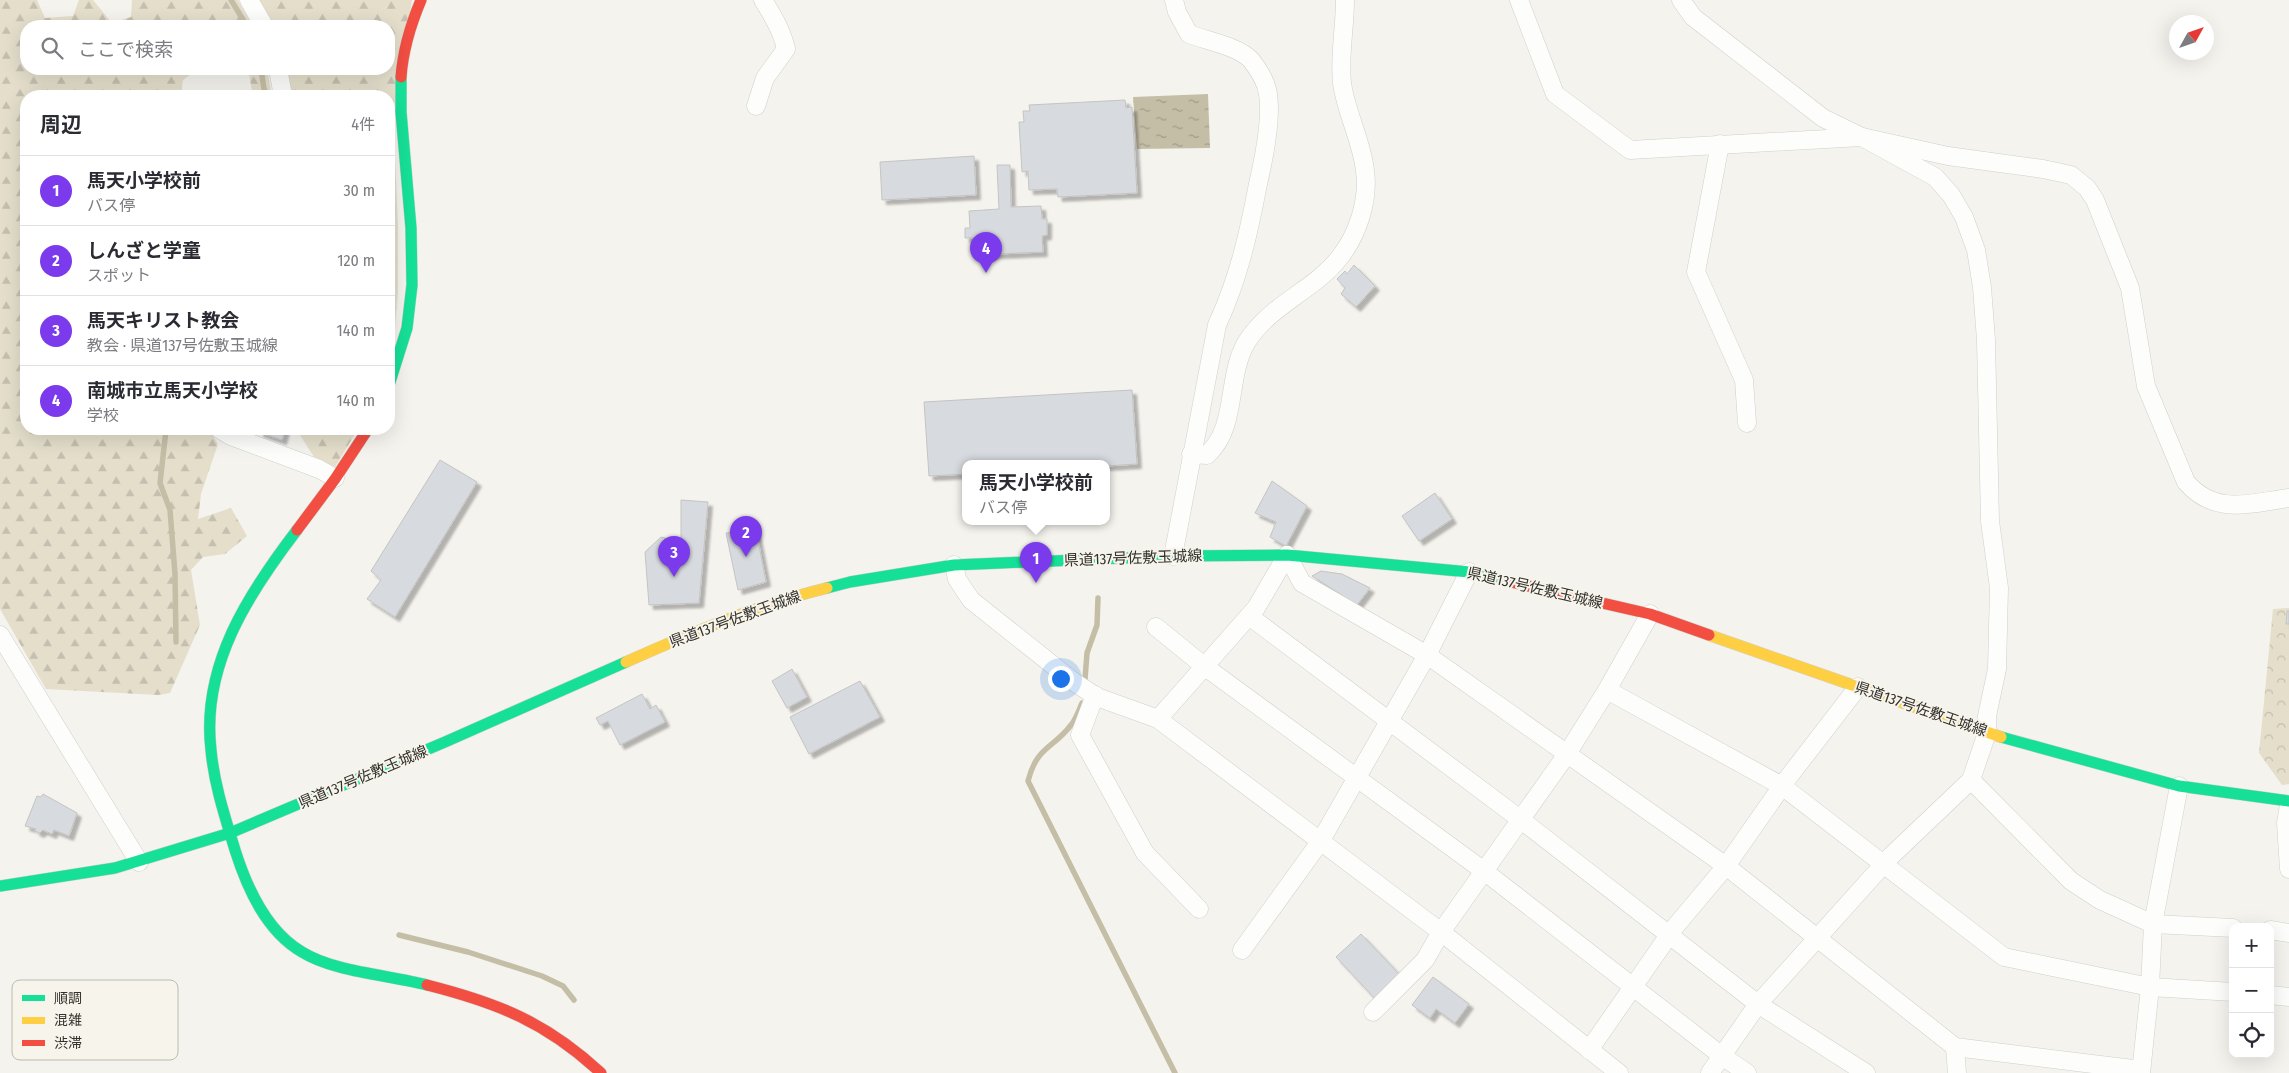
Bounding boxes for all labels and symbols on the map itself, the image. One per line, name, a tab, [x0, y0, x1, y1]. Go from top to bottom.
north arrow	[2169, 15, 2214, 60]
pin: 4	[970, 232, 1002, 273]
pin: 2	[730, 516, 762, 557]
pin: 3	[658, 536, 690, 577]
pin: 1	[1020, 542, 1052, 583]
street label: 県道137号佐敷玉城線	[1063, 547, 1203, 569]
street label: 県道137号佐敷玉城線	[1465, 564, 1605, 612]
street label: 県道137号佐敷玉城線	[667, 587, 803, 651]
your location	[1048, 666, 1074, 692]
street label: 県道137号佐敷玉城線	[1853, 678, 1989, 740]
street label: 県道137号佐敷玉城線	[296, 742, 430, 812]
legend	[12, 980, 178, 1060]
text: 順調	[54, 990, 82, 1007]
text: 混雑	[54, 1012, 82, 1029]
text: 渋滞	[54, 1035, 82, 1052]

